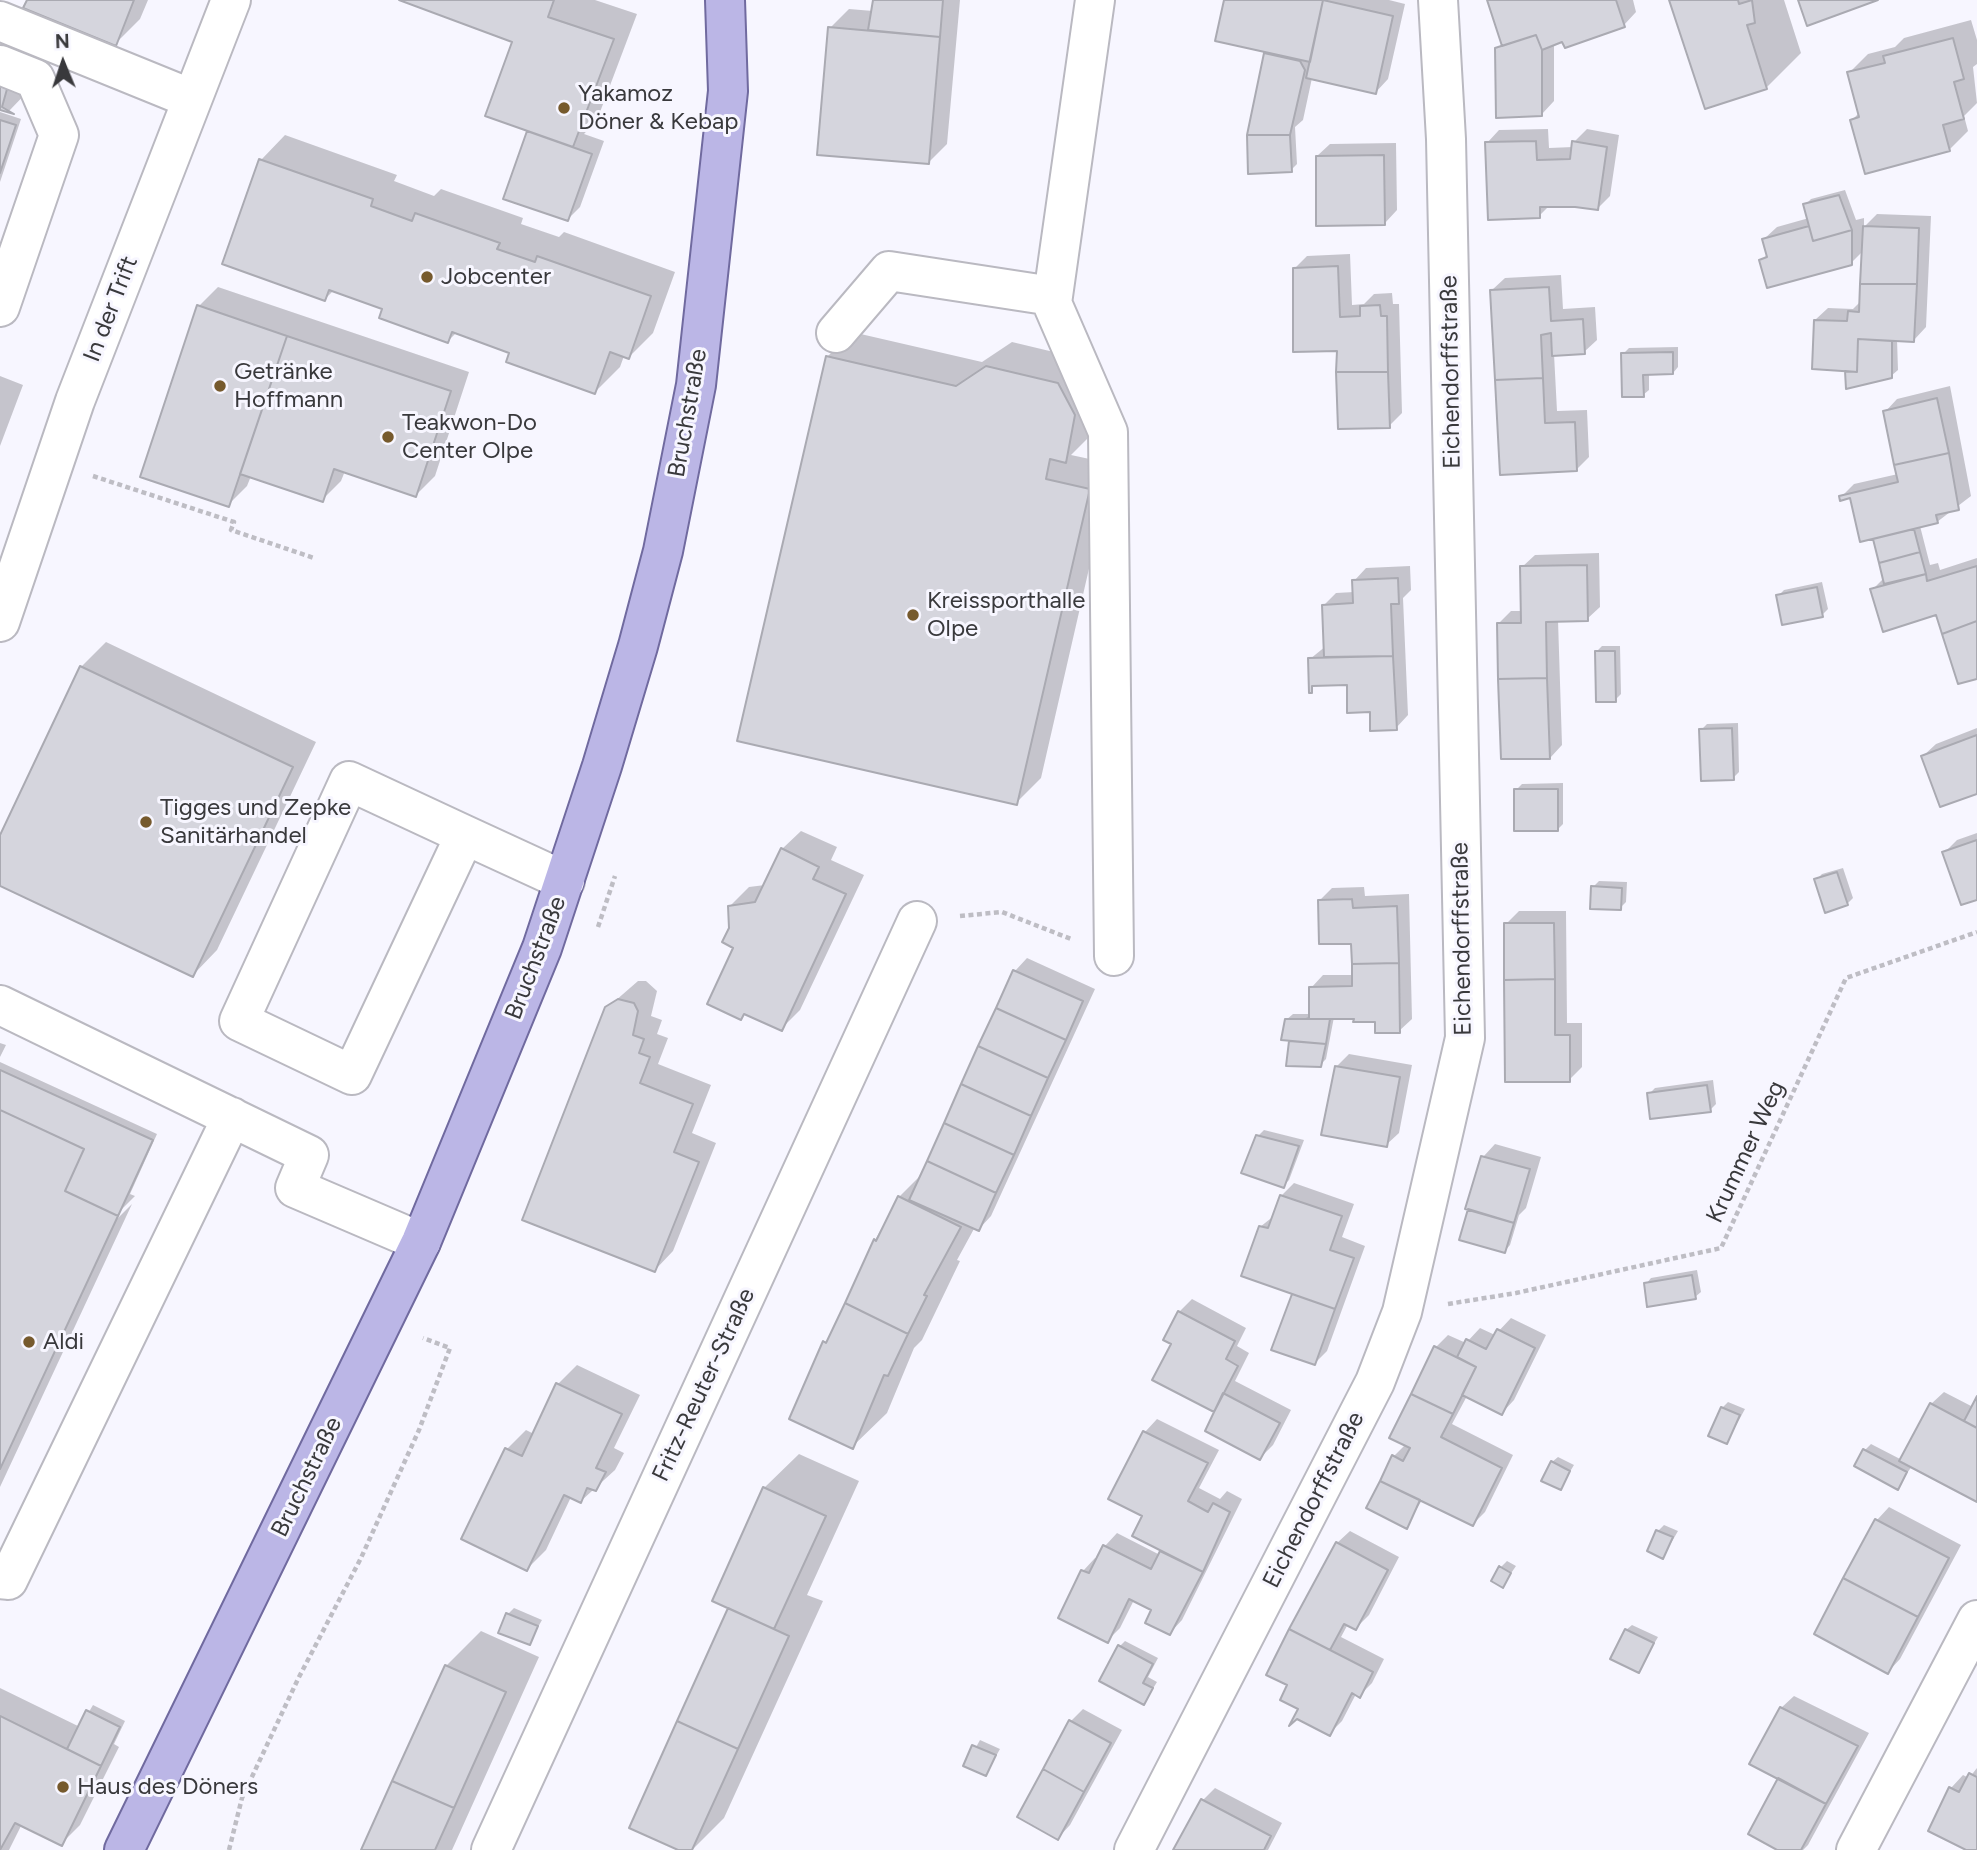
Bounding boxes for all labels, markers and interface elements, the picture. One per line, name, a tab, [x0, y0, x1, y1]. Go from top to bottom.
north arrow	[28, 28, 98, 98]
text: N	[55, 30, 70, 53]
place label: Yakamoz Döner & Kebap	[578, 80, 738, 136]
marker: Yakamoz Döner & Kebap	[556, 100, 572, 116]
street label: In der Trift	[78, 252, 144, 366]
place label: Jobcenter	[441, 263, 551, 291]
marker: Jobcenter	[419, 269, 435, 285]
street label: Eichendorffstraße	[1435, 275, 1467, 469]
street label: Bruchstraße	[663, 347, 713, 479]
place label: Getränke Hoffmann	[234, 358, 343, 414]
marker: Getränke Hoffmann	[212, 378, 228, 394]
place label: Teakwon-Do Center Olpe	[402, 409, 537, 465]
marker: Teakwon-Do Center Olpe	[380, 429, 396, 445]
place label: Kreissporthalle Olpe	[927, 587, 1085, 643]
marker: Kreissporthalle Olpe	[905, 607, 921, 623]
place label: Tigges und Zepke Sanitärhandel	[160, 794, 351, 850]
marker: Tigges und Zepke Sanitärhandel	[138, 814, 154, 830]
street label: Eichendorffstraße	[1446, 842, 1478, 1036]
street label: Bruchstraße	[499, 892, 573, 1024]
street label: Krummer Weg	[1701, 1076, 1791, 1228]
street label: Fritz-Reuter-Straße	[647, 1284, 761, 1486]
place label: Aldi	[43, 1328, 84, 1356]
marker: Aldi	[21, 1334, 37, 1350]
street label: Eichendorffstraße	[1257, 1407, 1371, 1593]
street label: Bruchstraße	[266, 1412, 348, 1542]
place label: Haus des Döners	[77, 1773, 258, 1801]
marker: Haus des Döners	[55, 1779, 71, 1795]

